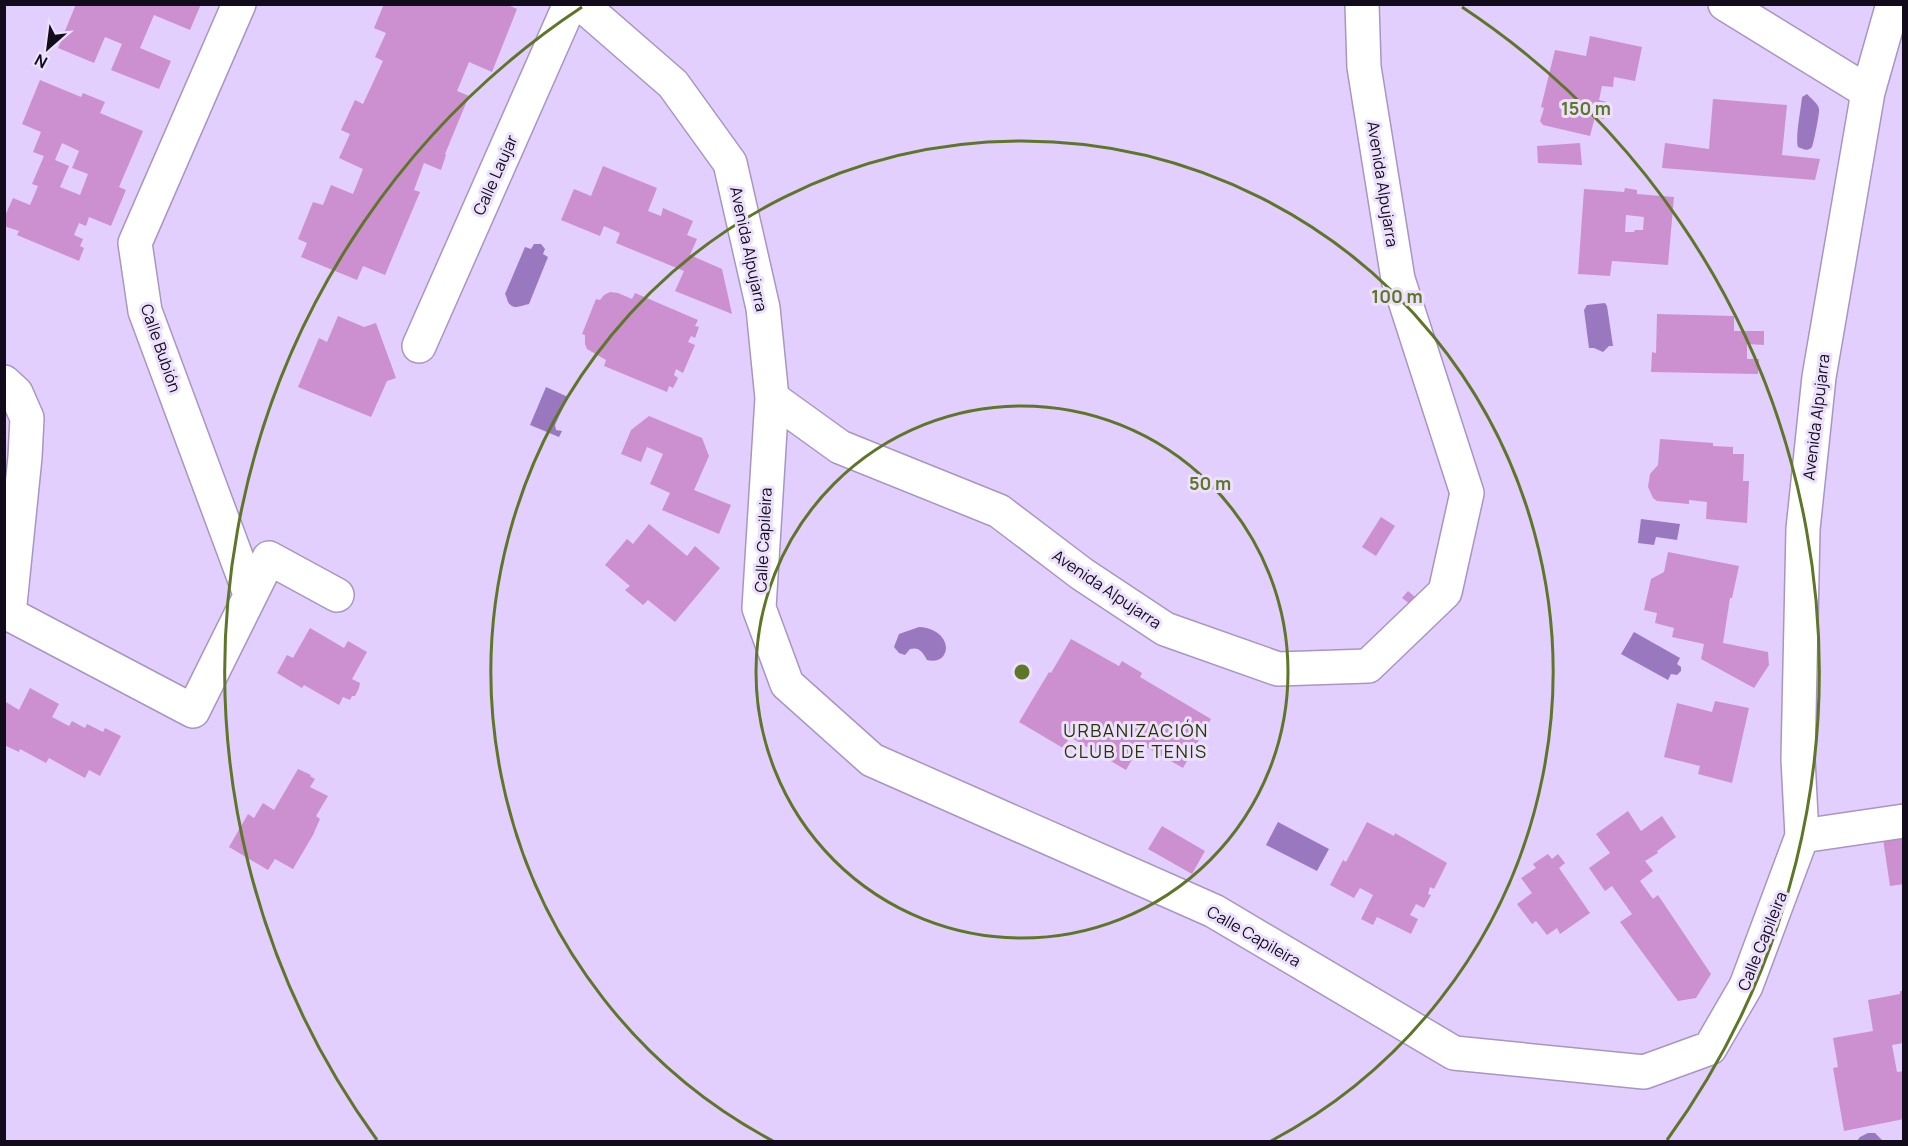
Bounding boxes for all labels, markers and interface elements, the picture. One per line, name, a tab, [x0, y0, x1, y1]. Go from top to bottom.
north arrow	[18, 18, 78, 78]
text: N	[31, 49, 51, 74]
text: 150 m	[1561, 96, 1611, 120]
street label: Avenida Alpujarra	[1362, 120, 1404, 248]
street label: Calle Laujar	[468, 131, 523, 219]
street label: Avenida Alpujarra	[725, 185, 773, 313]
text: 100 m	[1371, 284, 1423, 308]
street label: Calle Bubión	[136, 301, 186, 395]
street label: Avenida Alpujarra	[1797, 353, 1835, 481]
text: 50 m	[1189, 471, 1231, 495]
street label: Calle Capileira	[749, 487, 777, 593]
street label: Avenida Alpujarra	[1048, 544, 1166, 634]
centre of rings	[1012, 662, 1032, 682]
district label: URBANIZACIÓN CLUB DE TENIS	[1063, 718, 1209, 763]
street label: Calle Capileira	[1732, 888, 1792, 994]
street label: Calle Capileira	[1203, 900, 1305, 972]

